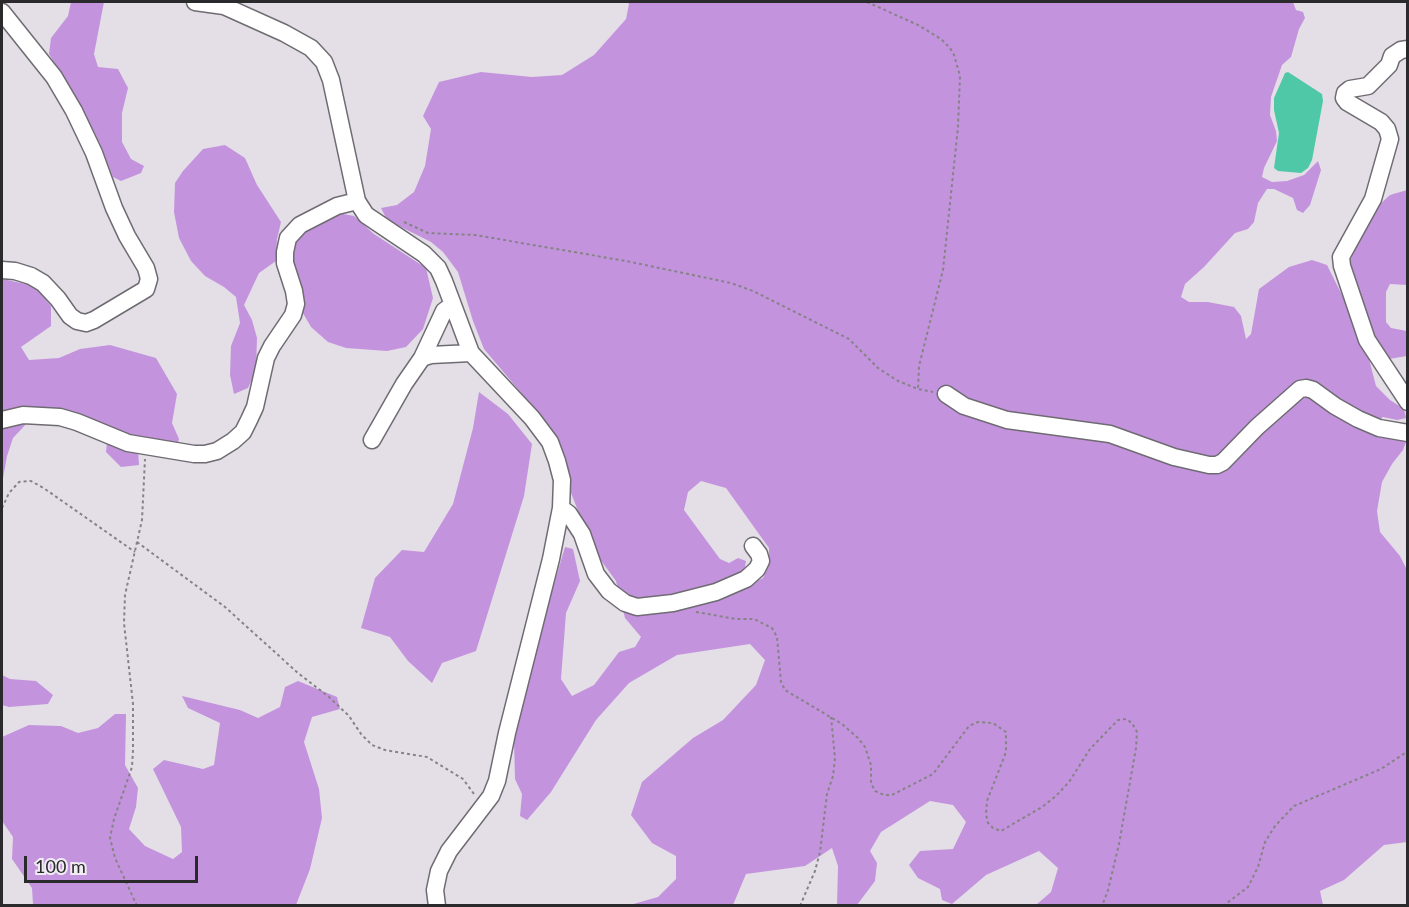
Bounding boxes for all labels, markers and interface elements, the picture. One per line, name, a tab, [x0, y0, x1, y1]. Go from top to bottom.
scale bar	[27, 844, 201, 882]
text: 100 m	[35, 855, 86, 877]

